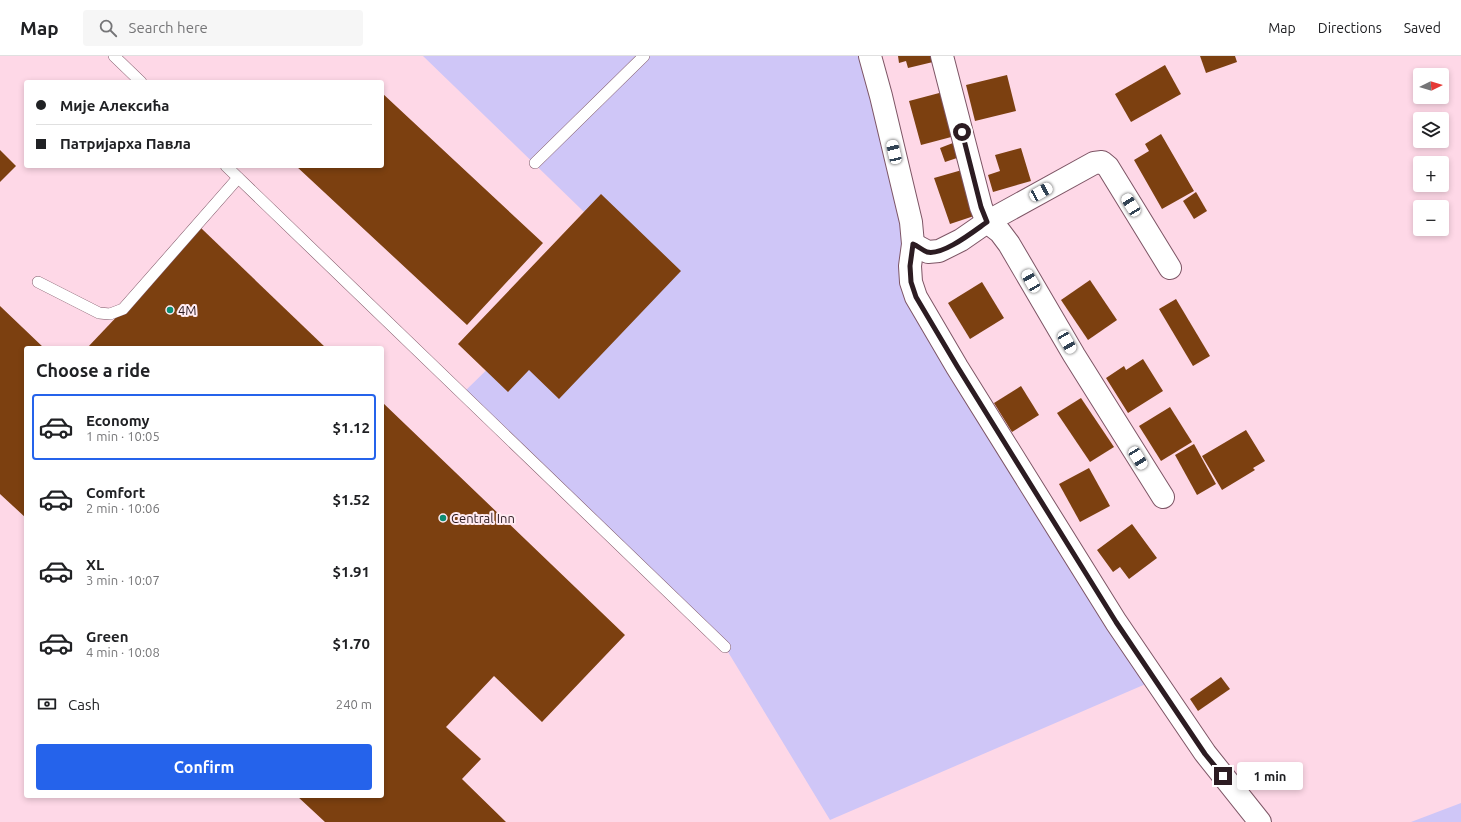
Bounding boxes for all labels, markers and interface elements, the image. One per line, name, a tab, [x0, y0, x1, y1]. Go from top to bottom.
search box	[83, 10, 363, 46]
text: Map	[20, 17, 59, 39]
icon: search	[97, 17, 119, 39]
text: Search here	[129, 19, 208, 36]
text: Map	[1268, 20, 1296, 36]
text: Directions	[1318, 20, 1382, 36]
text: Saved	[1404, 20, 1441, 36]
north arrow	[1413, 68, 1449, 104]
map controls	[1413, 68, 1449, 236]
text: Мије Алексића	[60, 97, 169, 114]
button: layers	[1413, 112, 1449, 148]
route start	[953, 123, 971, 141]
text: Патријарха Павла	[60, 135, 191, 152]
car	[885, 139, 903, 165]
button: +	[1413, 156, 1449, 192]
car	[1028, 181, 1054, 203]
car	[1120, 192, 1142, 218]
button: −	[1413, 200, 1449, 236]
car	[1020, 268, 1042, 294]
place label: 4M	[178, 303, 197, 317]
marker: 4M	[165, 305, 175, 315]
car	[1056, 329, 1078, 355]
text: Choose a ride	[36, 360, 150, 380]
icon: car	[38, 409, 74, 445]
text: Economy	[86, 412, 150, 429]
text: $1.12	[332, 419, 370, 436]
text: 1 min · 10:05	[86, 429, 160, 443]
car	[1127, 445, 1149, 471]
icon: car	[38, 481, 74, 517]
text: Comfort	[86, 484, 145, 501]
text: $1.52	[332, 491, 370, 508]
text: 2 min · 10:06	[86, 501, 160, 515]
place label: Central Inn	[451, 511, 515, 525]
marker: Central Inn	[438, 513, 448, 523]
icon: car	[38, 553, 74, 589]
text: XL	[86, 556, 104, 573]
text: $1.91	[332, 563, 370, 580]
text: 3 min · 10:07	[86, 573, 160, 587]
icon: car	[38, 625, 74, 661]
text: Green	[86, 628, 128, 645]
text: $1.70	[332, 635, 370, 652]
text: 4 min · 10:08	[86, 645, 160, 659]
icon: cash	[36, 693, 58, 715]
text: Cash	[68, 696, 100, 713]
text: 240 m	[336, 697, 372, 711]
button: Confirm	[36, 744, 372, 790]
callout: 1 min	[1237, 762, 1303, 790]
route end	[1214, 767, 1232, 785]
text: 1 min	[1254, 769, 1286, 783]

